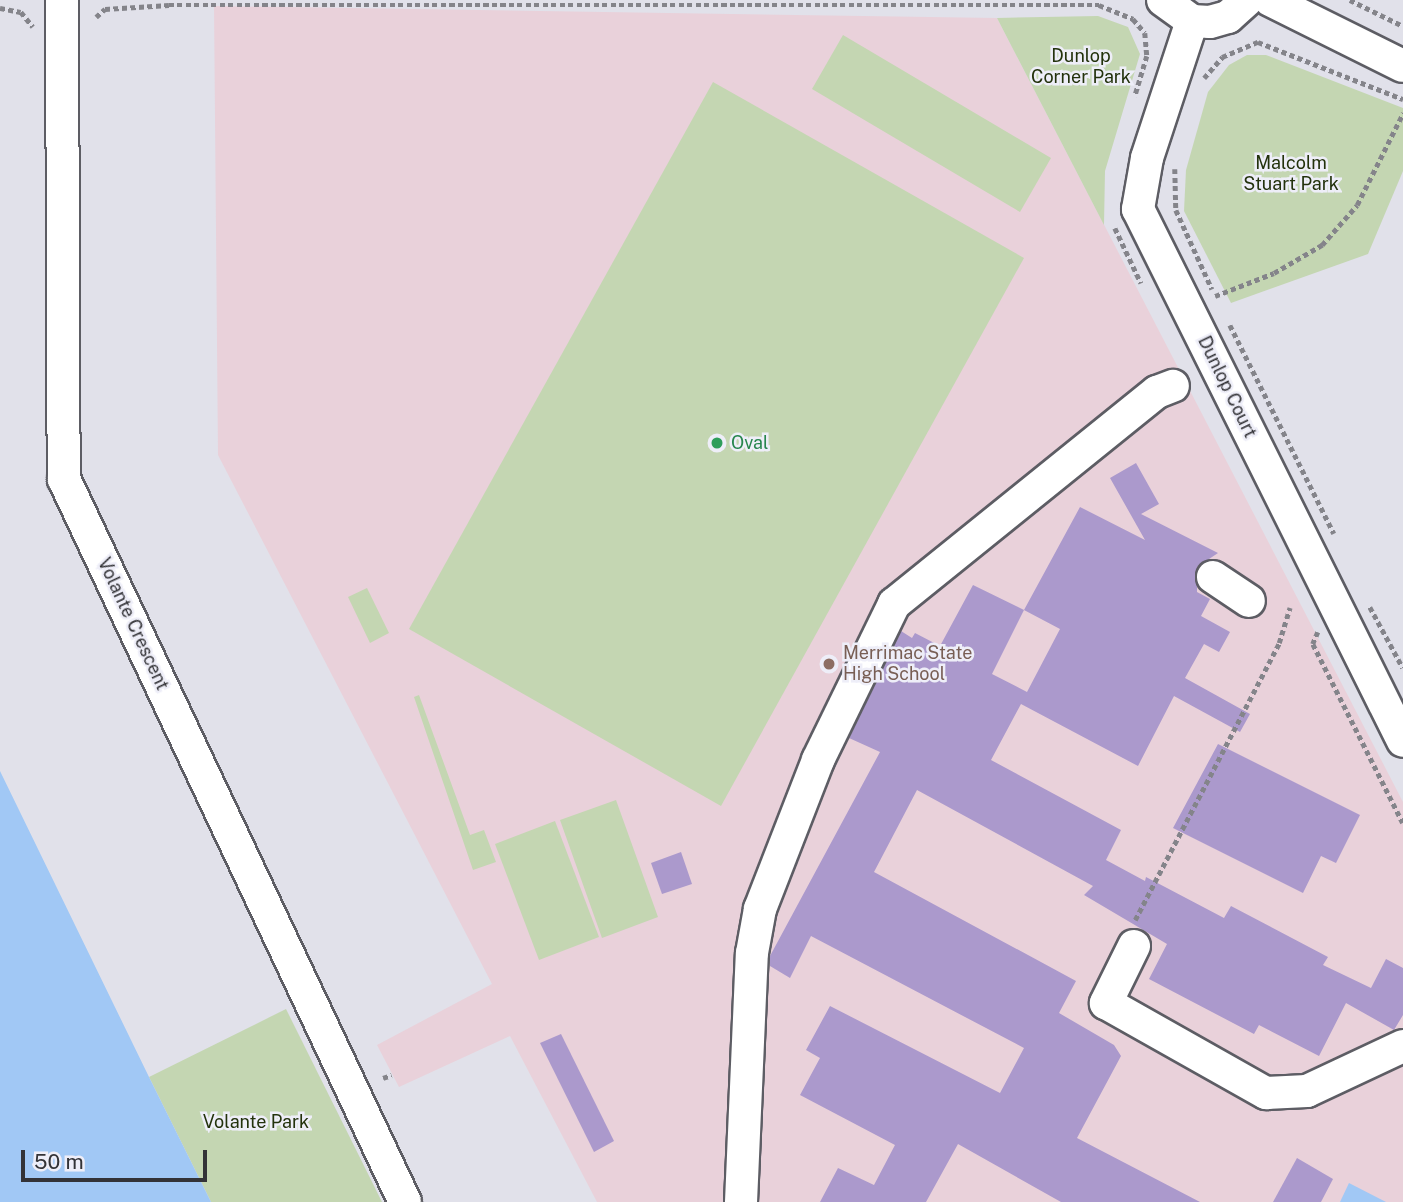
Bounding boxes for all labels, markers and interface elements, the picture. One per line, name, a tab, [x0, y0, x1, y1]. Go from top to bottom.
park label: Dunlop Corner Park	[1031, 46, 1131, 88]
park label: Malcolm Stuart Park	[1243, 153, 1339, 196]
street label: Dunlop Court	[1193, 333, 1261, 441]
place label: Oval	[731, 432, 768, 454]
marker: Oval	[709, 435, 725, 451]
street label: Volante Crescent	[93, 554, 173, 694]
place label: Merrimac State High School	[843, 643, 972, 686]
marker: Merrimac State High School	[821, 656, 837, 672]
park label: Volante Park	[203, 1111, 309, 1133]
scale bar	[24, 1136, 210, 1180]
text: 50 m	[34, 1149, 84, 1174]

